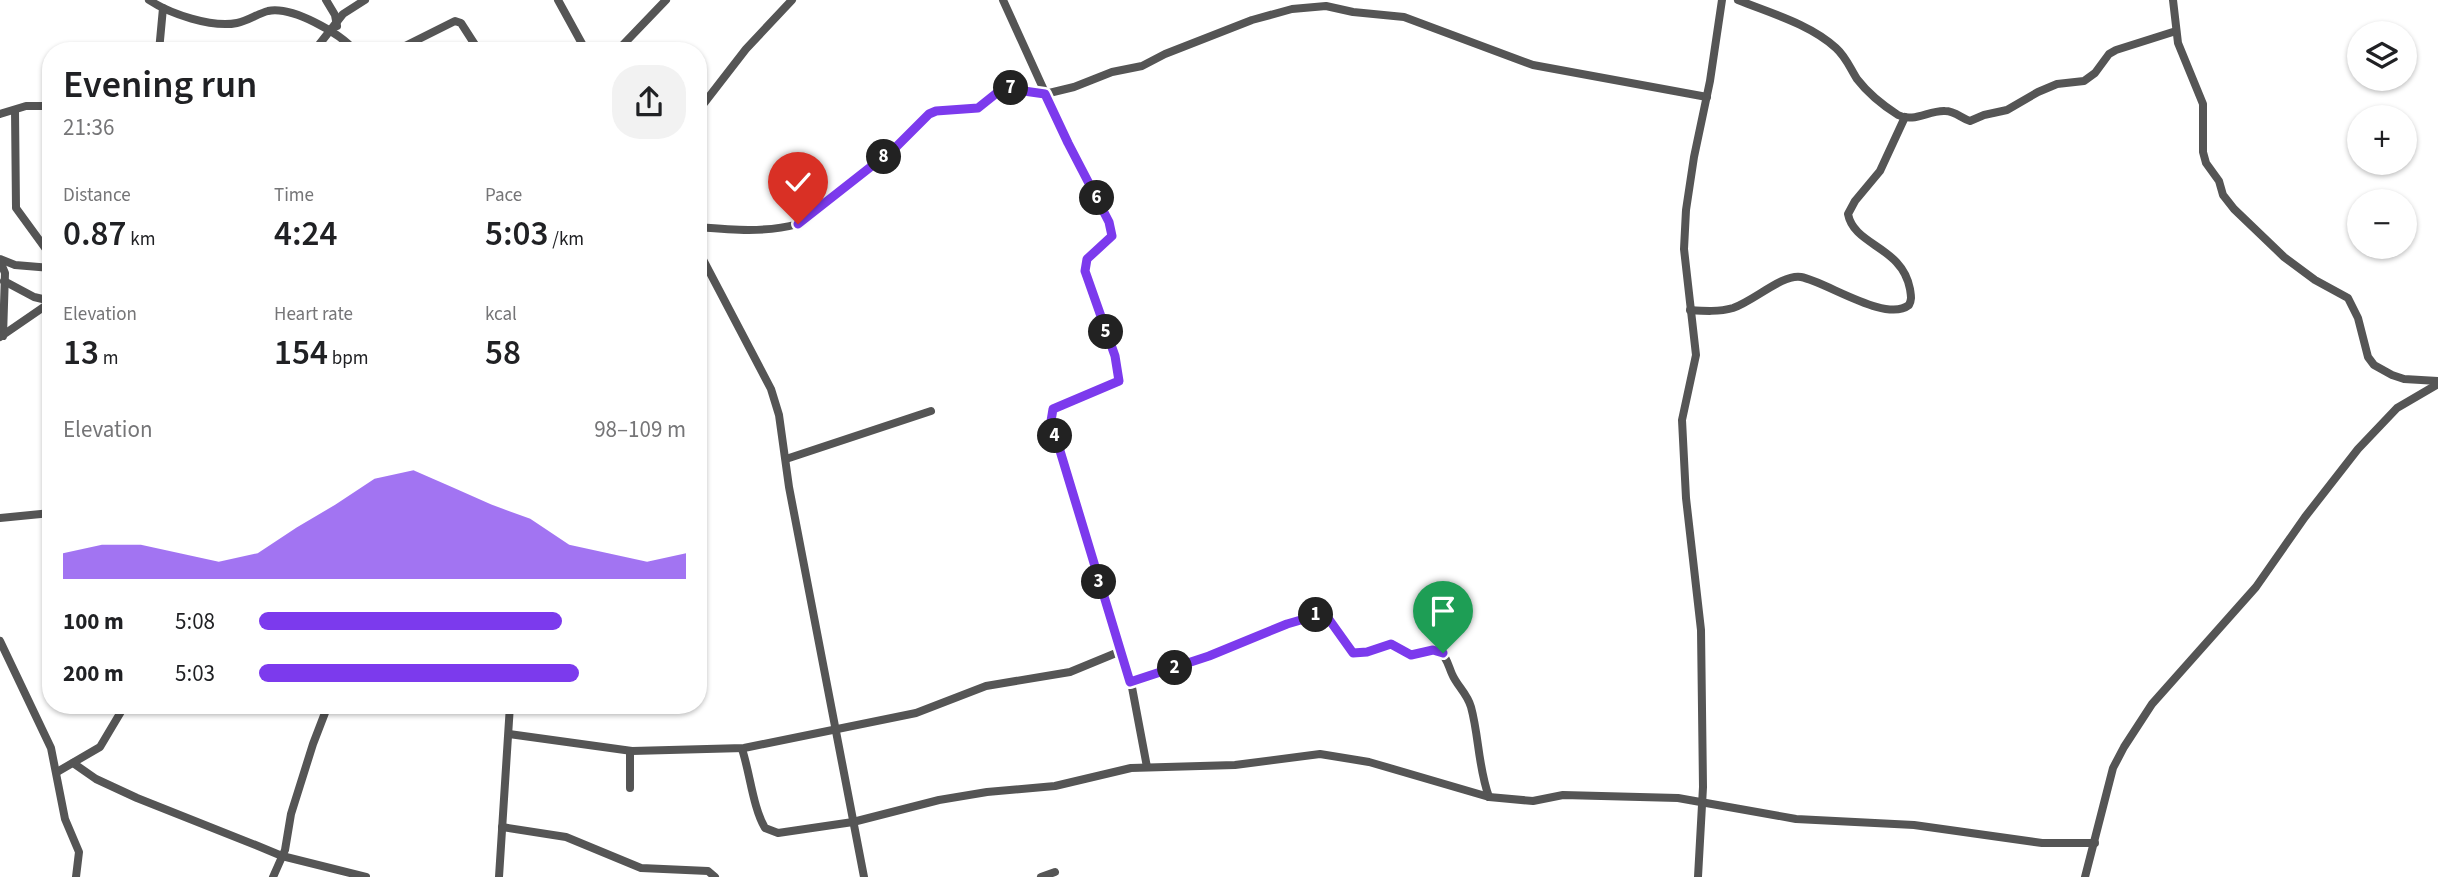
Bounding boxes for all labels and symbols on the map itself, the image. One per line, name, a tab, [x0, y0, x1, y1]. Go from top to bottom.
pin: 7	[993, 70, 1028, 106]
pin: 8	[866, 140, 902, 174]
pin	[768, 152, 828, 224]
pin: 6	[1080, 180, 1114, 216]
pin: 5	[1088, 314, 1124, 350]
pin: 4	[1038, 418, 1072, 453]
pin: 3	[1082, 564, 1116, 600]
pin	[1413, 581, 1473, 653]
pin: 1	[1298, 598, 1334, 632]
pin: 2	[1158, 650, 1192, 686]

